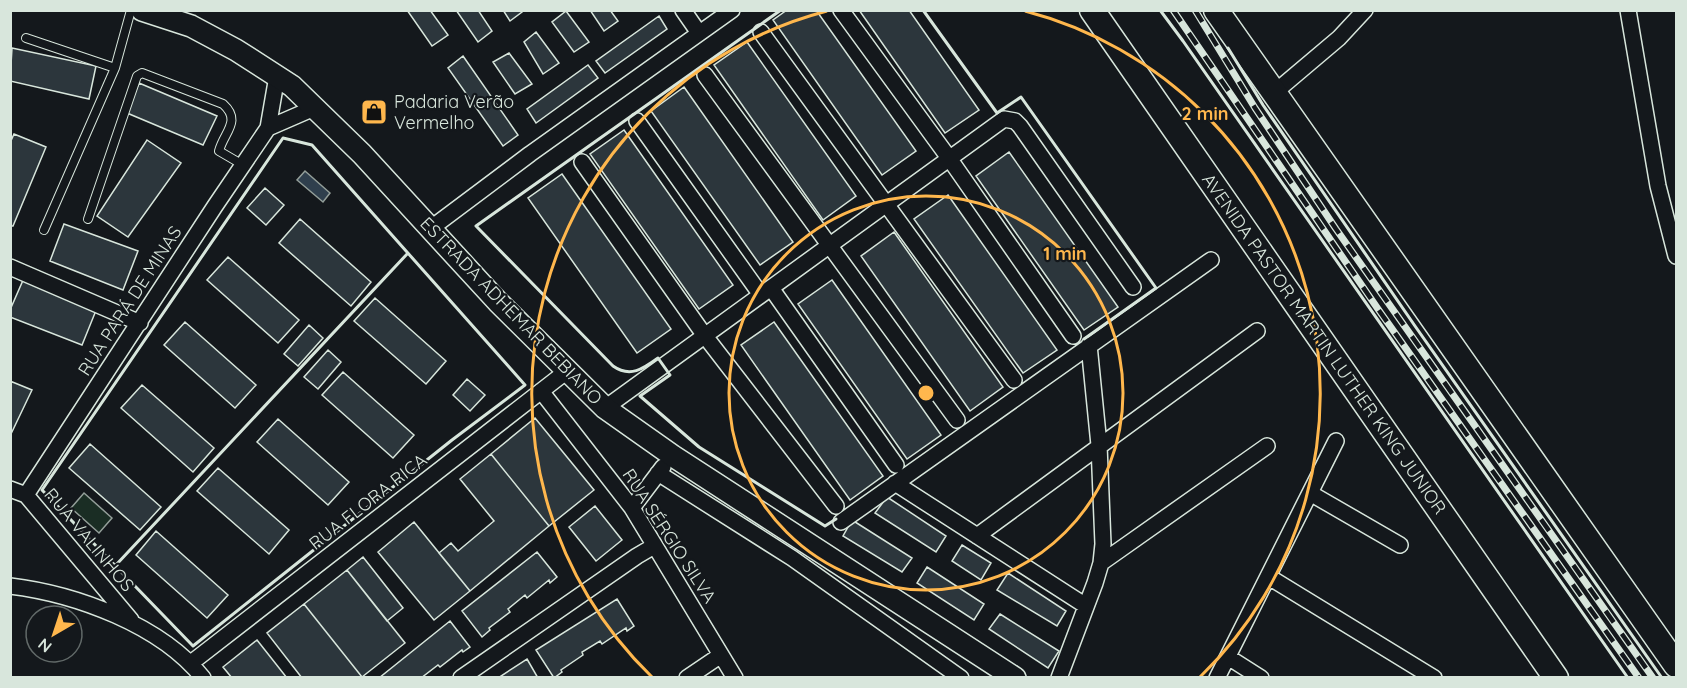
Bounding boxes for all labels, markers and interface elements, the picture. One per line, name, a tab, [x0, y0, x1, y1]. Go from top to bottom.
place label: Padaria Verão Vermelho	[394, 90, 514, 134]
shop icon: Padaria Verão Vermelho	[359, 97, 389, 127]
text: 2 min	[1182, 102, 1228, 125]
street label: AVENIDA PASTOR MARTIN LUTHER KING JUNIOR	[1197, 169, 1452, 519]
street label: ESTRADA ADHEMAR BEBIANO	[415, 212, 607, 409]
street label: RUA PARÁ DE MINAS	[73, 222, 187, 380]
text: 1 min	[1043, 242, 1087, 265]
centre of rings	[916, 383, 936, 403]
street label: RUA FLORA RICA	[304, 448, 431, 555]
street label: RUA SÉRGIO SILVA	[617, 464, 722, 607]
street label: RUA VALINHOS	[39, 483, 139, 596]
north arrow	[24, 604, 84, 664]
text: N	[34, 634, 55, 657]

